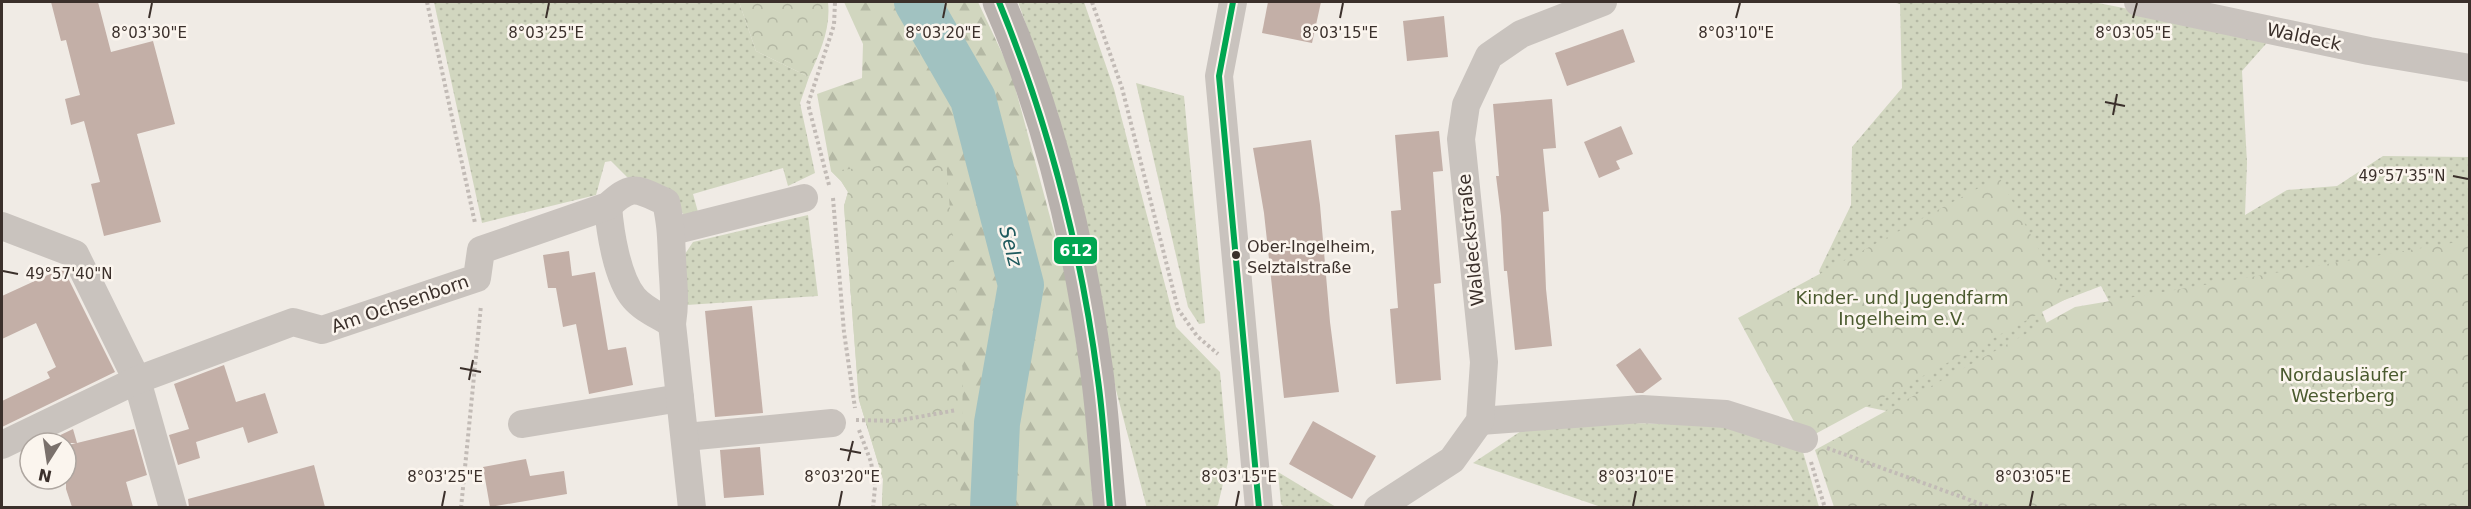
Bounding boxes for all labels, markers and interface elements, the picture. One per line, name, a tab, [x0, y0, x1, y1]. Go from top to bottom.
street label: Waldeck	[2265, 18, 2344, 55]
text: 8°03'30"E	[111, 24, 187, 42]
text: 8°03'25"E	[508, 24, 584, 42]
text: 8°03'20"E	[905, 24, 981, 42]
text: 8°03'15"E	[1302, 24, 1378, 42]
text: 8°03'10"E	[1698, 24, 1774, 42]
text: 8°03'05"E	[2095, 24, 2171, 42]
text: 49°57'35"N	[2358, 167, 2446, 185]
street label: Waldeckstraße	[1453, 173, 1488, 307]
water label: Selz	[994, 223, 1028, 269]
line badge: 612	[1053, 236, 1098, 265]
place label: Ober-Ingelheim, Selztalstraße	[1247, 237, 1375, 277]
text: 612	[1059, 241, 1093, 260]
marker: Ober-Ingelheim, Selztalstraße	[1230, 249, 1242, 261]
text: 49°57'40"N	[25, 265, 113, 283]
street label: Am Ochsenborn	[328, 270, 471, 337]
park label: Kinder- und Jugendfarm Ingelheim e.V.	[1795, 287, 2009, 329]
park label: Nordausläufer Westerberg	[2279, 364, 2407, 406]
north arrow	[18, 431, 78, 491]
text: N	[36, 464, 54, 486]
text: 8°03'25"E	[407, 468, 483, 486]
text: 8°03'20"E	[804, 468, 880, 486]
text: 8°03'15"E	[1201, 468, 1277, 486]
text: 8°03'10"E	[1598, 468, 1674, 486]
text: 8°03'05"E	[1995, 468, 2071, 486]

